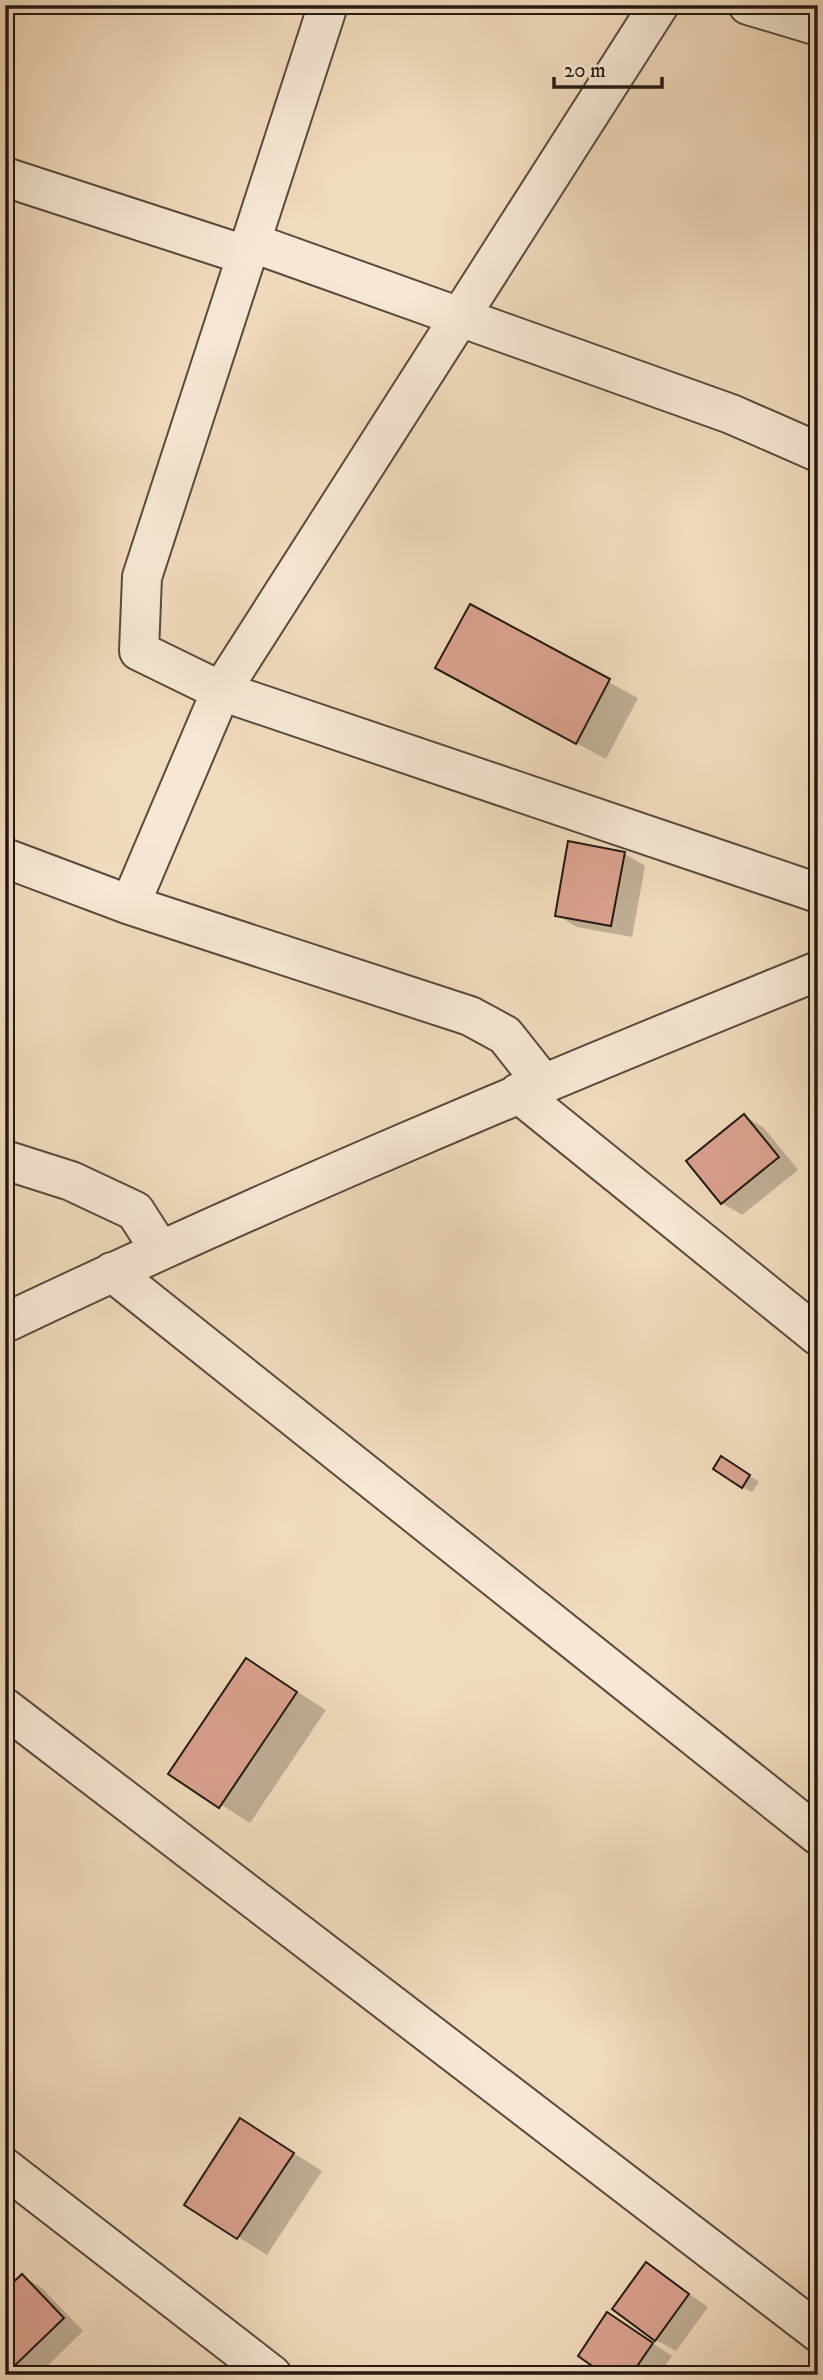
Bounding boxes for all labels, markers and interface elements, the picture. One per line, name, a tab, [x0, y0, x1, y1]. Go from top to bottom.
scale bar	[554, 46, 662, 90]
text: 20 m	[564, 58, 606, 84]

